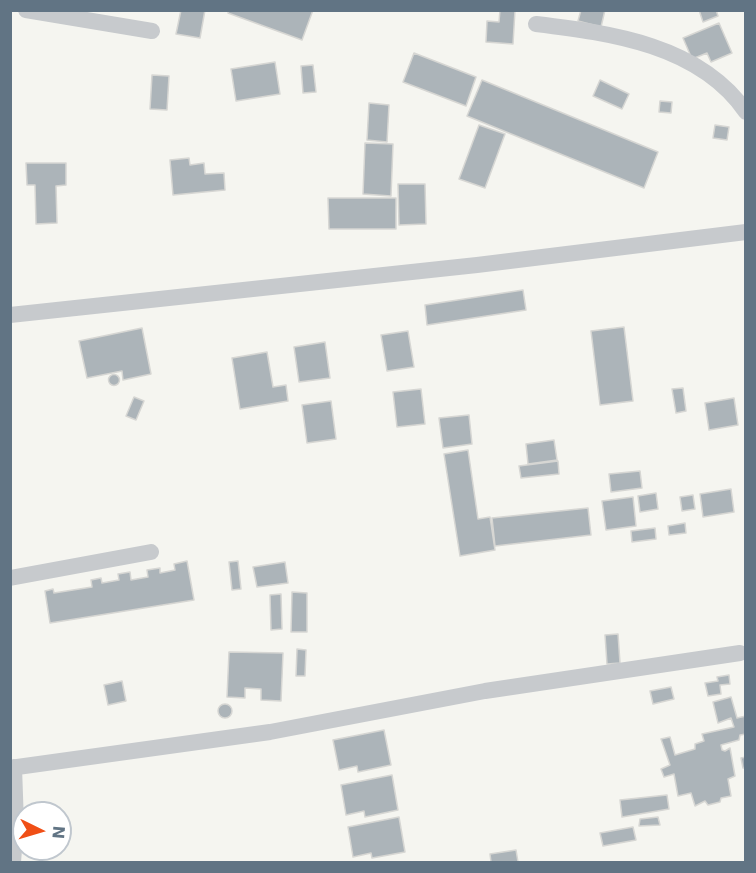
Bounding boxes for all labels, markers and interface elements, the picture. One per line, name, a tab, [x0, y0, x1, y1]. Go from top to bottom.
north arrow	[12, 801, 72, 861]
text: N	[48, 825, 68, 840]

